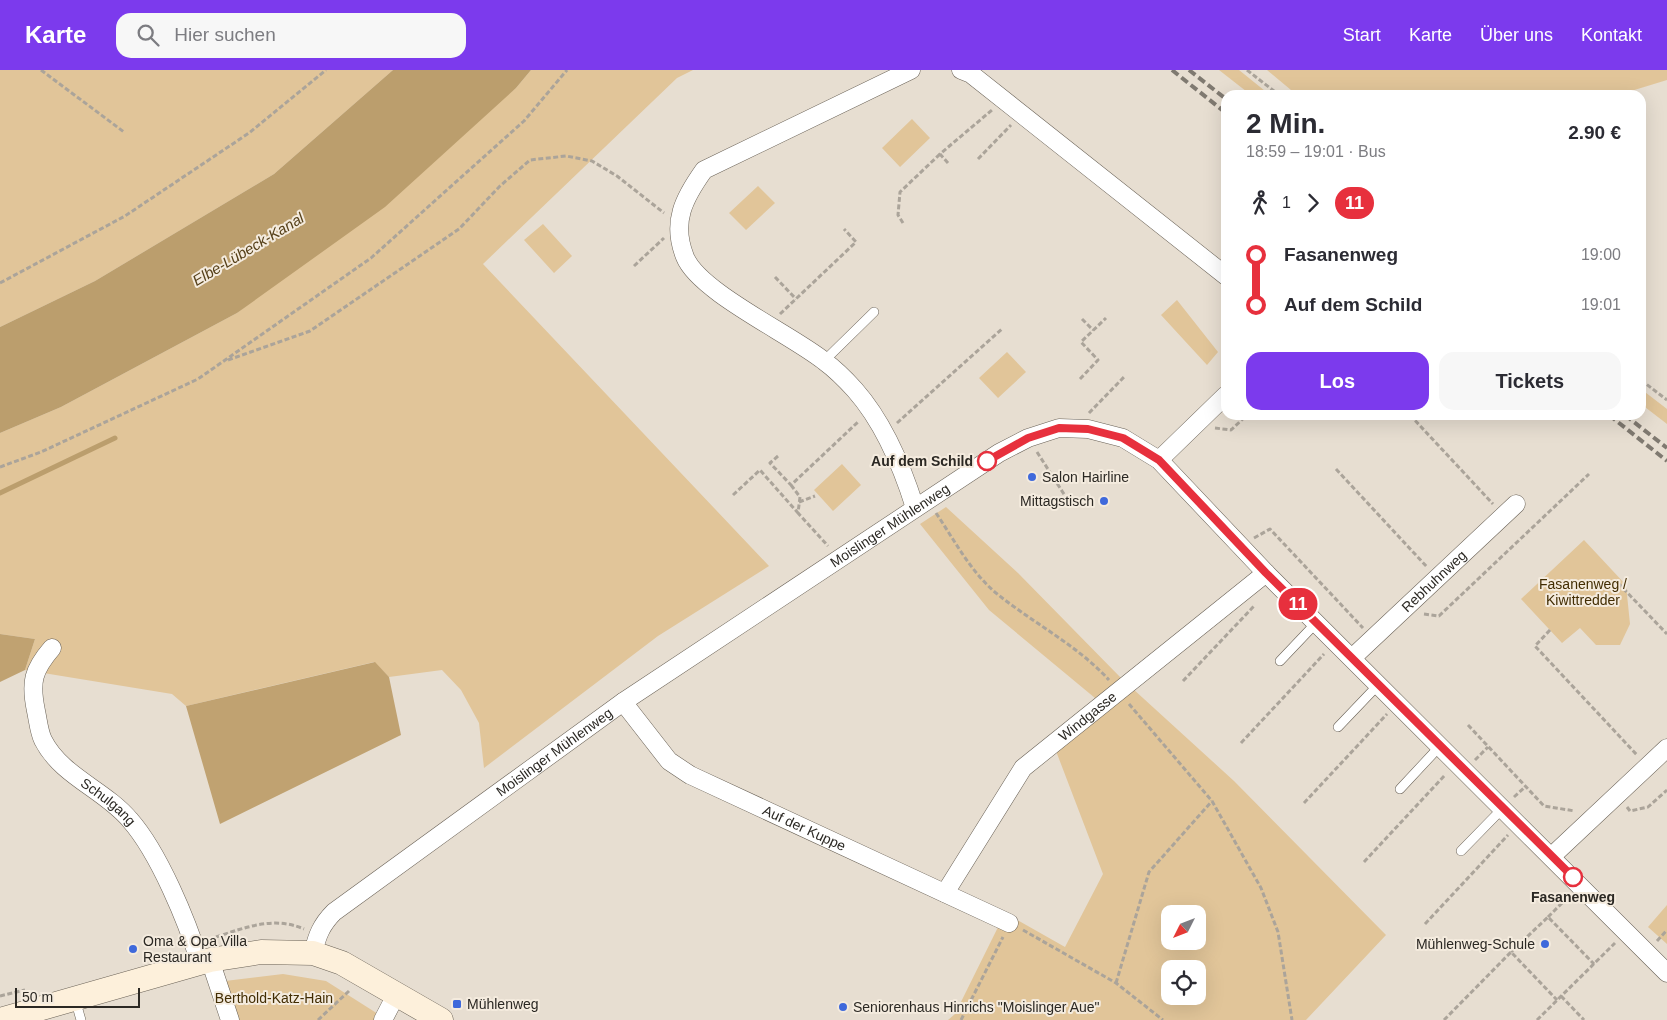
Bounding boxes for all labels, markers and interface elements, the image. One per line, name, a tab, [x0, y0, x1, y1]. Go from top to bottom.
search box	[116, 13, 466, 58]
text: Karte	[25, 21, 86, 48]
icon: search	[134, 21, 162, 49]
text: Hier suchen	[174, 24, 276, 45]
text: Start	[1343, 25, 1381, 45]
text: Karte	[1409, 25, 1452, 45]
text: Über uns	[1480, 25, 1553, 45]
text: Kontakt	[1581, 25, 1642, 45]
text: 2 Min.	[1246, 108, 1325, 139]
text: 2.90 €	[1568, 122, 1621, 143]
text: 18:59 – 19:01 · Bus	[1246, 143, 1386, 160]
icon: walk	[1246, 189, 1274, 217]
icon: forward	[1299, 189, 1327, 217]
text: 11	[1345, 193, 1364, 213]
text: 1	[1282, 194, 1291, 211]
water label: Elbe-Lübeck-Kanal	[189, 209, 307, 289]
text: Fasanenweg	[1284, 244, 1398, 265]
text: 19:00	[1581, 246, 1621, 263]
text: Auf dem Schild	[1284, 294, 1422, 315]
text: 19:01	[1581, 296, 1621, 313]
button: Los	[1246, 352, 1429, 410]
button: Tickets	[1439, 352, 1621, 410]
marker: Auf dem Schild	[977, 451, 997, 471]
place label: Auf dem Schild	[871, 453, 973, 469]
place label: Salon Hairline	[1042, 469, 1129, 485]
marker: Salon Hairline	[1026, 471, 1038, 483]
street label: Moislinger Mühlenweg	[827, 480, 952, 571]
place label: Mittagstisch	[1020, 493, 1094, 509]
marker: Mittagstisch	[1098, 495, 1110, 507]
street label: Rebhuhnweg	[1398, 547, 1470, 615]
park label: Fasanenweg / Kiwittredder	[1539, 576, 1627, 608]
line badge: 11	[1276, 588, 1320, 620]
text: 11	[1288, 594, 1308, 614]
street label: Windgasse	[1055, 688, 1120, 744]
street label: Moislinger Mühlenweg	[493, 705, 615, 799]
street label: Schulgang	[78, 775, 139, 829]
street label: Auf der Kuppe	[760, 802, 848, 854]
marker: Fasanenweg	[1563, 867, 1583, 887]
place label: Fasanenweg	[1531, 889, 1615, 905]
north arrow	[1161, 905, 1206, 950]
map controls	[1161, 905, 1206, 1005]
place label: Oma & Opa Villa Restaurant	[143, 933, 247, 965]
place label: Mühlenweg-Schule	[1416, 936, 1535, 952]
marker: Mühlenweg-Schule	[1539, 938, 1551, 950]
marker: Oma & Opa Villa Restaurant	[127, 943, 139, 955]
button: locate	[1161, 960, 1206, 1005]
scale bar	[15, 985, 140, 1008]
text: 50 m	[22, 989, 53, 1005]
park label: Berthold-Katz-Hain	[215, 990, 333, 1006]
place label: Mühlenweg	[467, 996, 539, 1012]
marker: Mühlenweg	[451, 998, 463, 1010]
place label: Seniorenhaus Hinrichs "Moislinger Aue"	[853, 999, 1100, 1015]
marker: Seniorenhaus Hinrichs "Moislinger Aue"	[837, 1001, 849, 1013]

